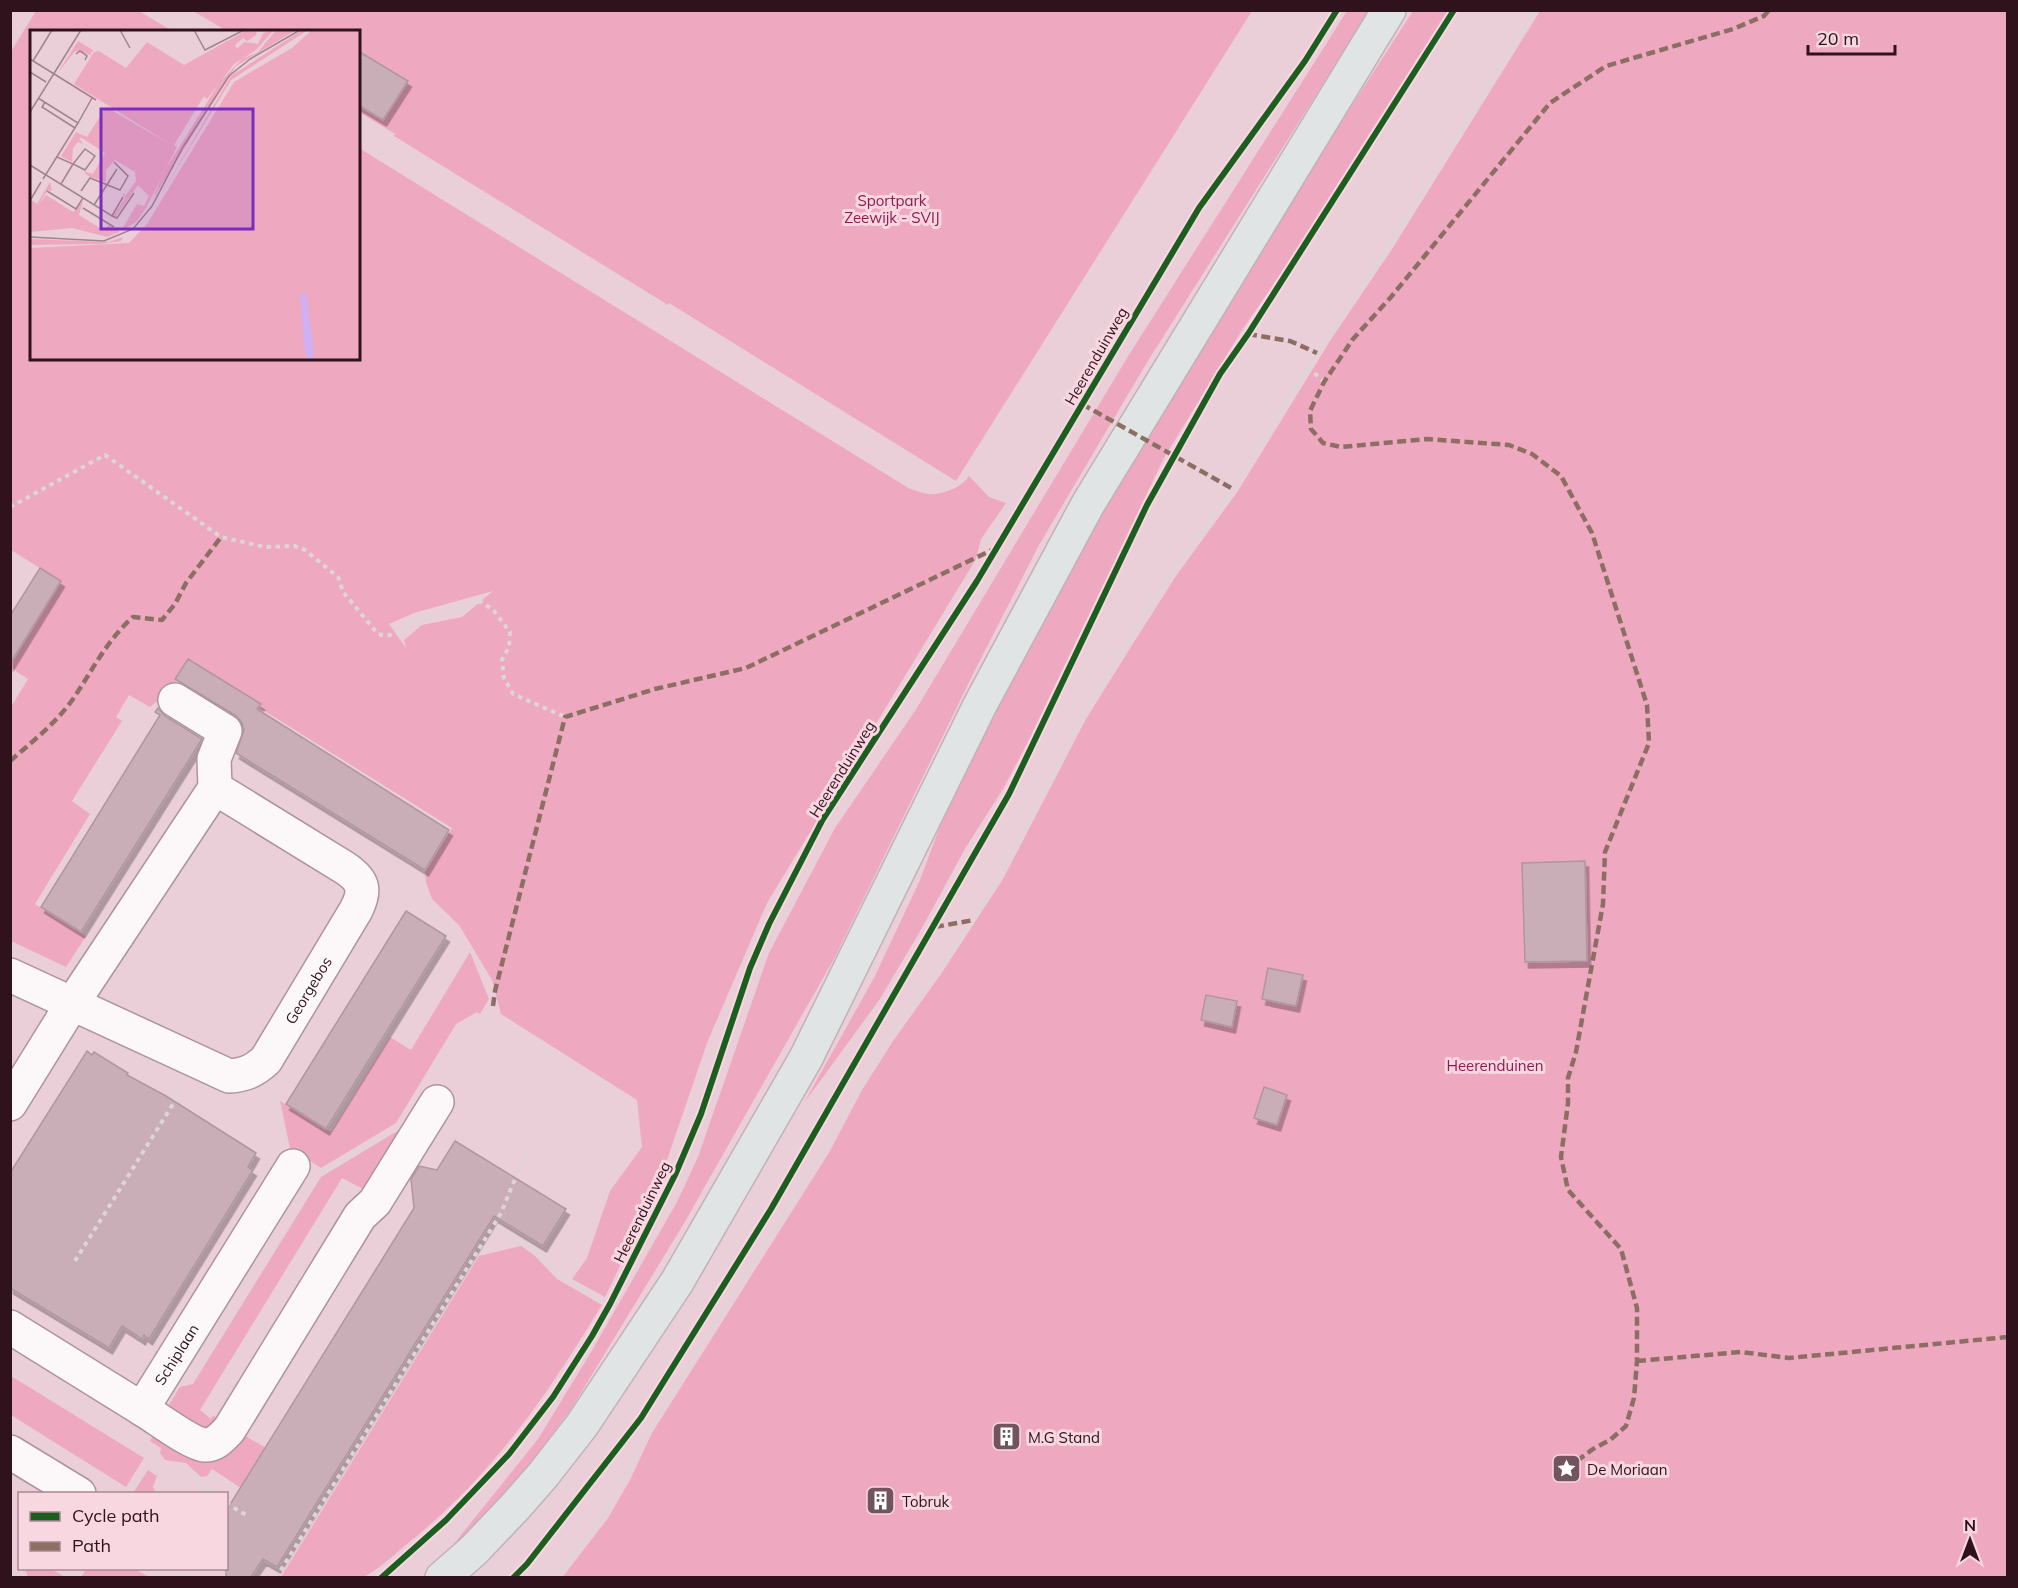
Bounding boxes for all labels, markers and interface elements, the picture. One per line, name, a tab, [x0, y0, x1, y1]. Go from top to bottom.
scale bar	[1808, 18, 1895, 56]
text: 20 m	[1817, 27, 1859, 50]
inset map	[30, 30, 360, 360]
park label: Sportpark Zeewijk - SVIJ	[844, 191, 940, 227]
street label: Heerenduinweg	[1060, 304, 1132, 408]
street label: Heerenduinweg	[805, 717, 879, 821]
street label: Georgebos	[280, 953, 335, 1027]
park label: Heerenduinen	[1446, 1056, 1544, 1075]
street label: Heerenduinweg	[609, 1158, 675, 1266]
street label: Schiplaan	[150, 1320, 202, 1388]
building icon: M.G Stand	[991, 1421, 1023, 1453]
place label: M.G Stand	[1028, 1428, 1100, 1447]
place icon: De Moriaan	[1550, 1453, 1582, 1485]
place label: De Moriaan	[1587, 1460, 1668, 1479]
building icon: Tobruk	[865, 1485, 897, 1517]
legend	[18, 1492, 228, 1570]
place label: Tobruk	[902, 1492, 950, 1511]
text: Cycle path	[72, 1504, 159, 1527]
north arrow	[1940, 1510, 2000, 1570]
text: N	[1964, 1515, 1976, 1535]
text: Path	[72, 1534, 111, 1557]

